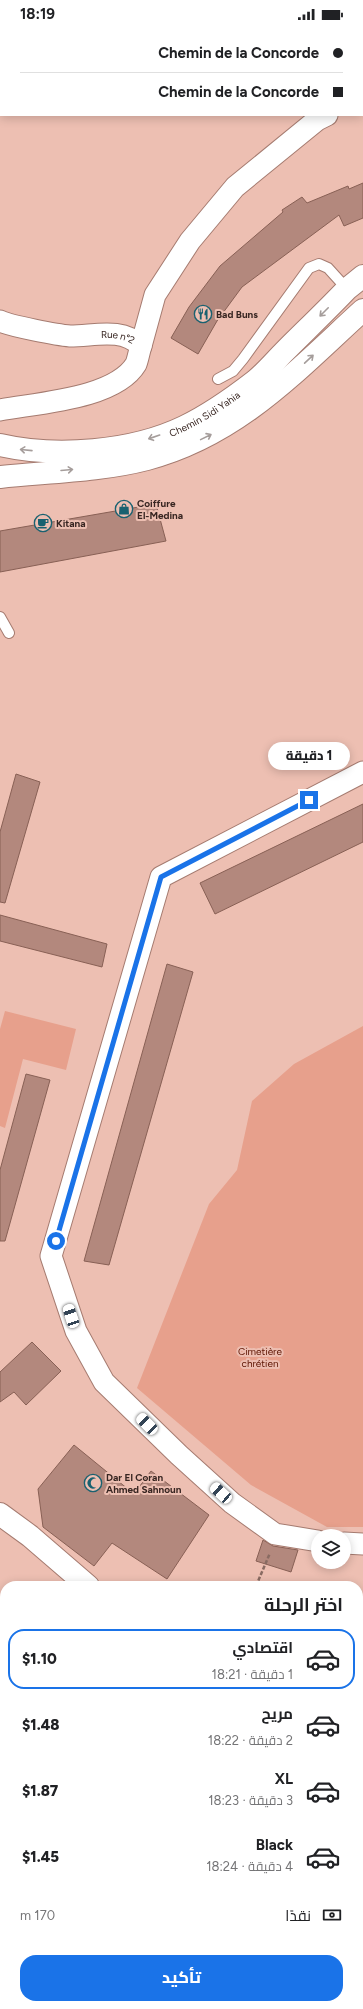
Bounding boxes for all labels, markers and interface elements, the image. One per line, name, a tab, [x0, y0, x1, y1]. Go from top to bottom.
text: 18:19	[20, 5, 55, 23]
text: Chemin de la Concorde	[158, 44, 319, 62]
text: Chemin de la Concorde	[158, 83, 319, 101]
restaurant icon: Bad Buns	[193, 304, 213, 324]
one-way arrow	[319, 307, 329, 317]
place label: Bad Buns	[216, 308, 258, 321]
street label: Rue n°2	[101, 328, 137, 347]
one-way arrow	[304, 354, 314, 364]
street label: Chemin Sidi Yahia	[167, 388, 243, 440]
one-way arrow	[199, 433, 211, 440]
one-way arrow	[148, 434, 161, 441]
one-way arrow	[20, 446, 33, 454]
one-way arrow	[60, 466, 73, 473]
place label: Coiffure El-Medina	[137, 497, 183, 522]
shop icon: Coiffure El-Medina	[114, 499, 134, 519]
cafe icon: Kitana	[33, 513, 53, 533]
place label: Kitana	[56, 517, 86, 530]
callout: 1 دقيقة	[268, 742, 350, 770]
text: 1 دقيقة	[286, 748, 332, 763]
route end	[300, 791, 318, 809]
route start	[47, 1232, 65, 1250]
car	[62, 1303, 80, 1329]
park label: Cimetière chrétien	[238, 1345, 282, 1370]
car	[134, 1411, 160, 1437]
place label: Dar El Coran Ahmed Sahnoun	[106, 1471, 182, 1496]
mosque icon: Dar El Coran Ahmed Sahnoun	[83, 1473, 103, 1493]
car	[208, 1481, 234, 1505]
map controls	[311, 1529, 351, 1569]
button: layers	[311, 1529, 351, 1569]
text: اختر الرحلة	[264, 1594, 343, 1616]
text: اقتصادي	[233, 1639, 293, 1657]
icon: car	[305, 1641, 341, 1677]
text: $1.10	[22, 1650, 57, 1668]
text: 1 دقيقة · 18:21	[212, 1667, 293, 1682]
text: مريح	[261, 1705, 293, 1723]
icon: car	[305, 1707, 341, 1743]
text: $1.48	[22, 1716, 59, 1734]
text: 2 دقيقة · 18:22	[208, 1733, 293, 1748]
text: XL	[275, 1770, 293, 1788]
icon: car	[305, 1773, 341, 1809]
text: $1.87	[22, 1782, 58, 1800]
text: 3 دقيقة · 18:23	[208, 1793, 293, 1808]
text: Black	[256, 1836, 293, 1854]
icon: car	[305, 1839, 341, 1875]
text: $1.45	[22, 1848, 59, 1866]
text: 4 دقيقة · 18:24	[206, 1859, 293, 1874]
icon: cash	[321, 1904, 343, 1926]
text: نقدًا	[285, 1907, 311, 1925]
text: 170 m	[20, 1908, 55, 1923]
button: تأكيد	[20, 1955, 343, 2001]

